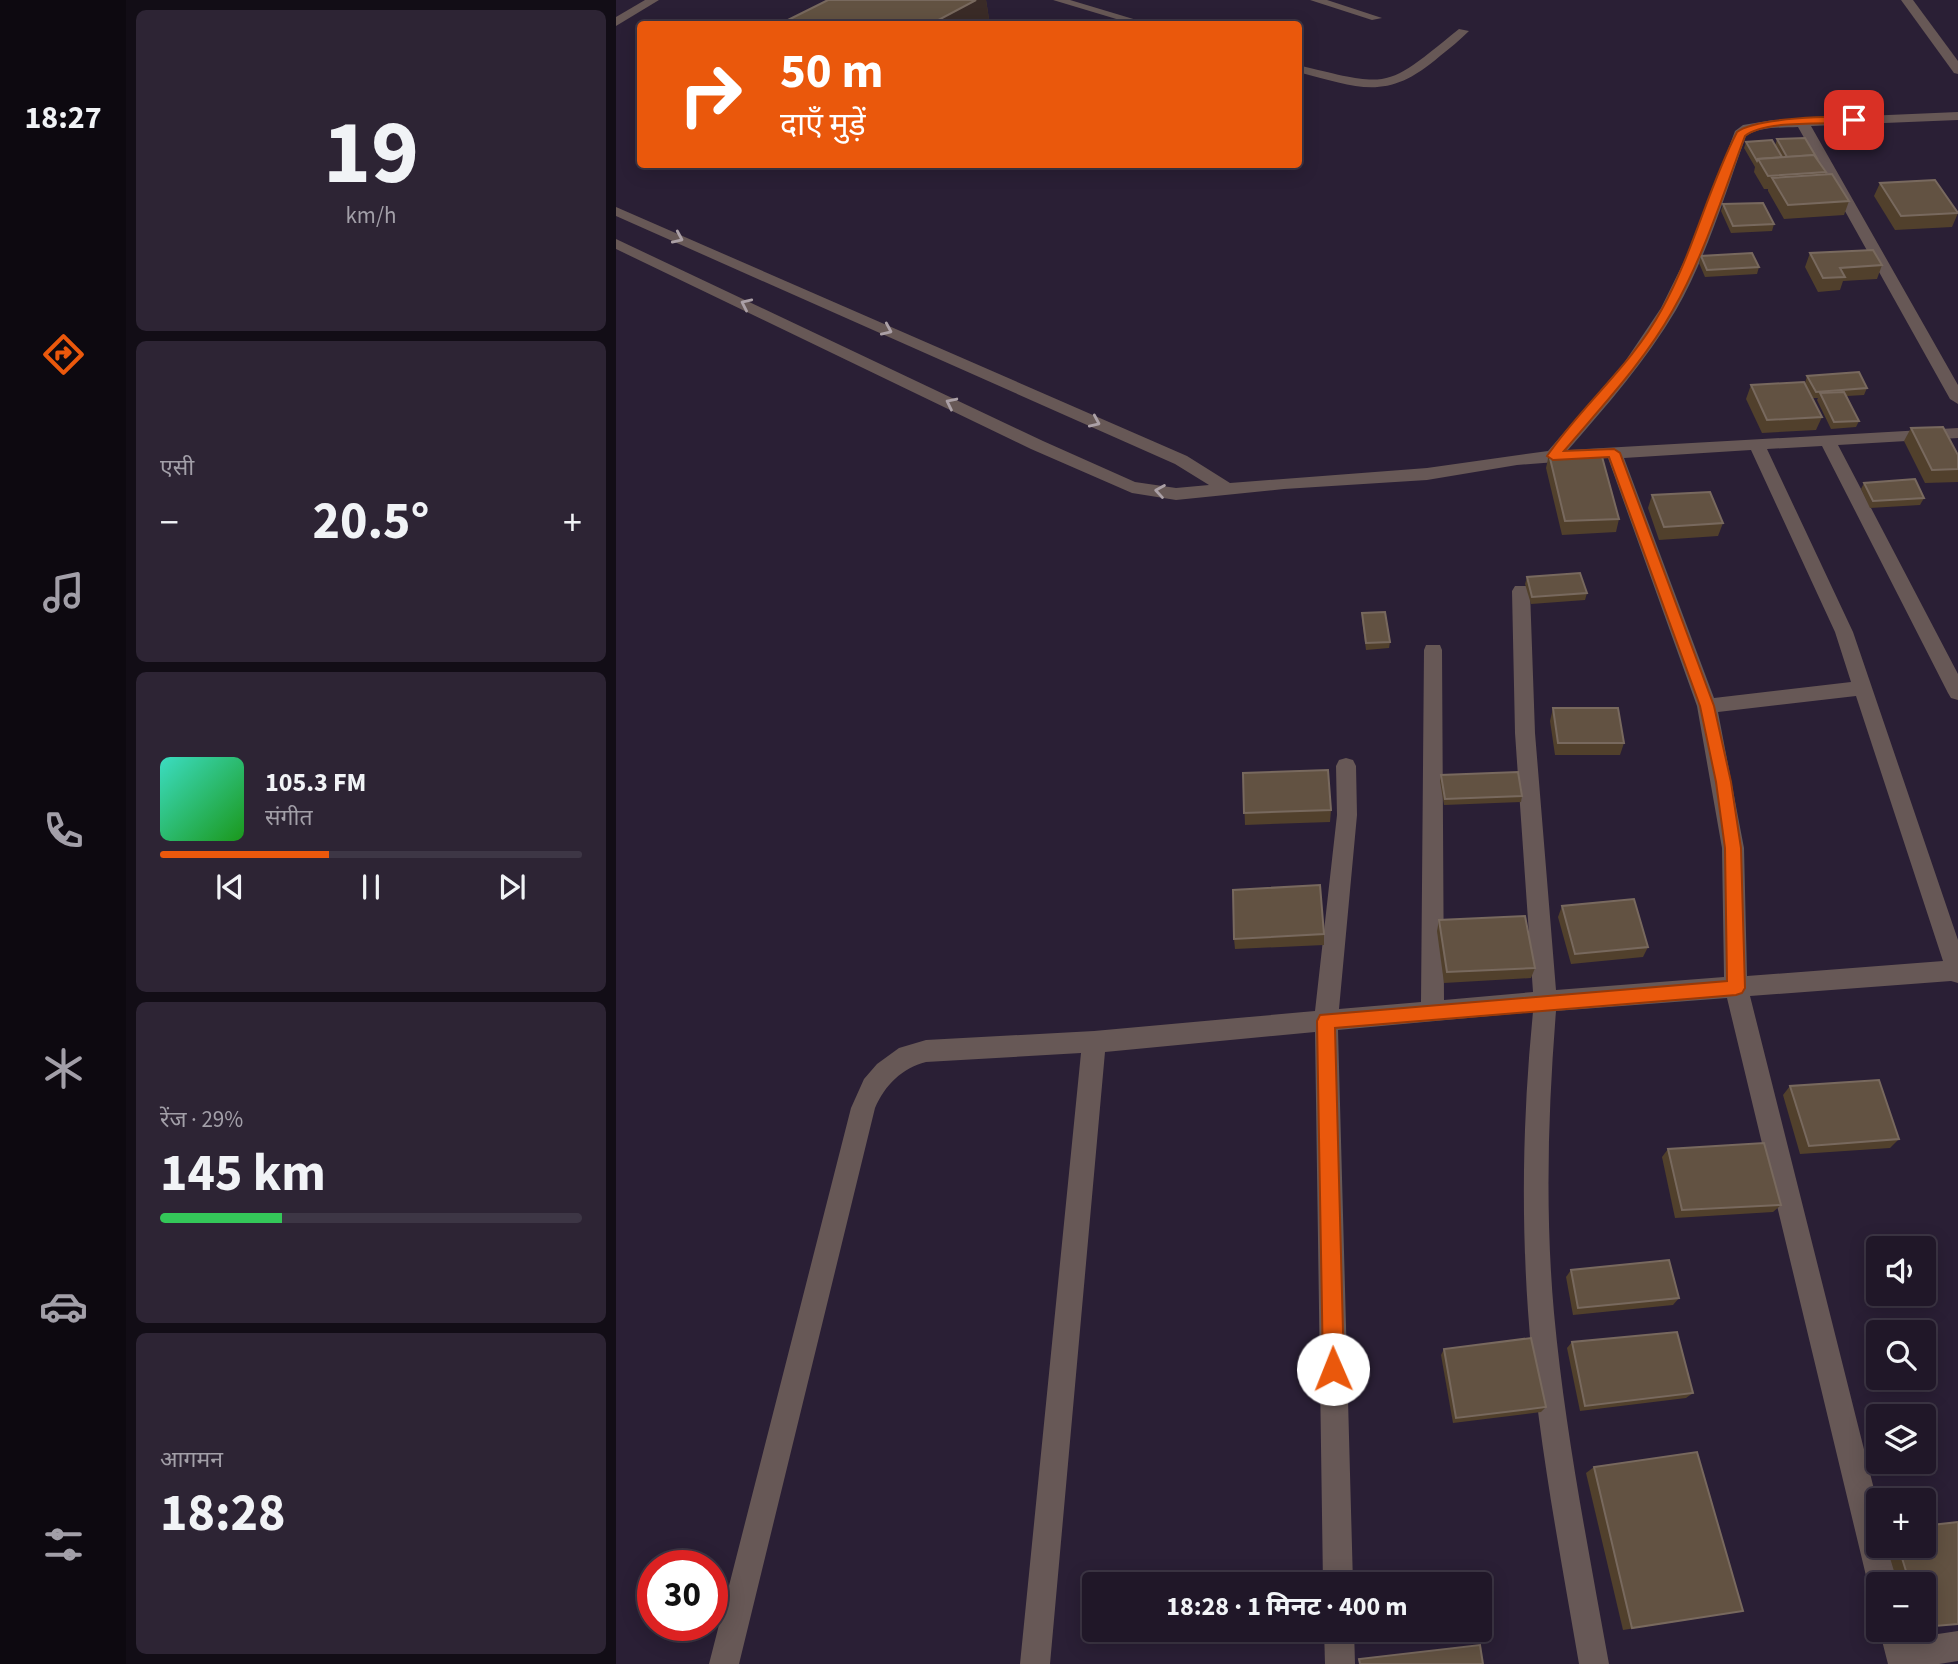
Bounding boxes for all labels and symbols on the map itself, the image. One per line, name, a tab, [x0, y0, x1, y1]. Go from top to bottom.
pin	[1824, 90, 1884, 150]
one-way arrow	[671, 230, 684, 244]
one-way arrow	[741, 298, 754, 312]
one-way arrow	[879, 322, 892, 336]
one-way arrow	[946, 398, 958, 412]
one-way arrow	[1087, 414, 1100, 428]
one-way arrow	[1154, 484, 1166, 499]
position arrow	[1296, 1332, 1370, 1406]
speed limit sign: 30	[637, 1550, 728, 1641]

